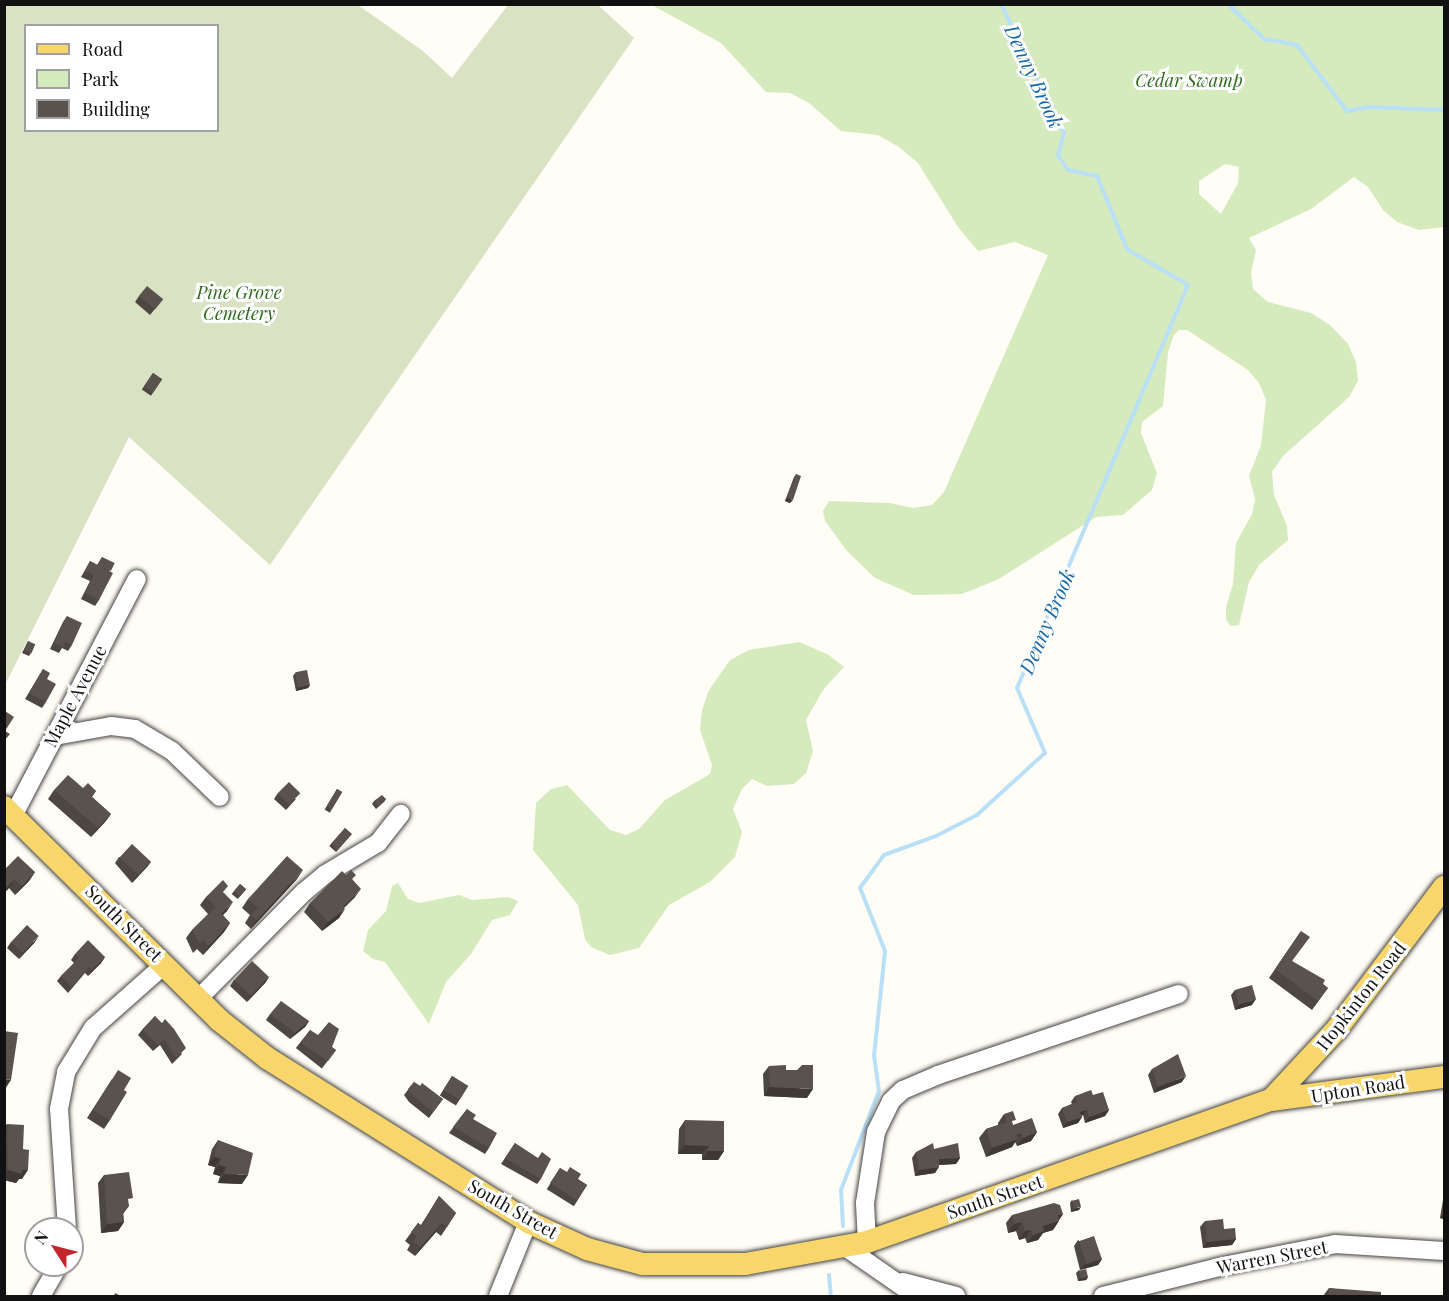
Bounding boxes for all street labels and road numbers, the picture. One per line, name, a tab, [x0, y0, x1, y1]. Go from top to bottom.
street label: Maple Avenue	[39, 641, 111, 751]
street label: South Street	[81, 880, 167, 966]
street label: Hopkinton Road	[1312, 937, 1410, 1055]
street label: Upton Road	[1309, 1071, 1407, 1107]
street label: South Street	[944, 1171, 1046, 1223]
street label: South Street	[464, 1175, 562, 1243]
street label: Warren Street	[1215, 1236, 1329, 1278]

